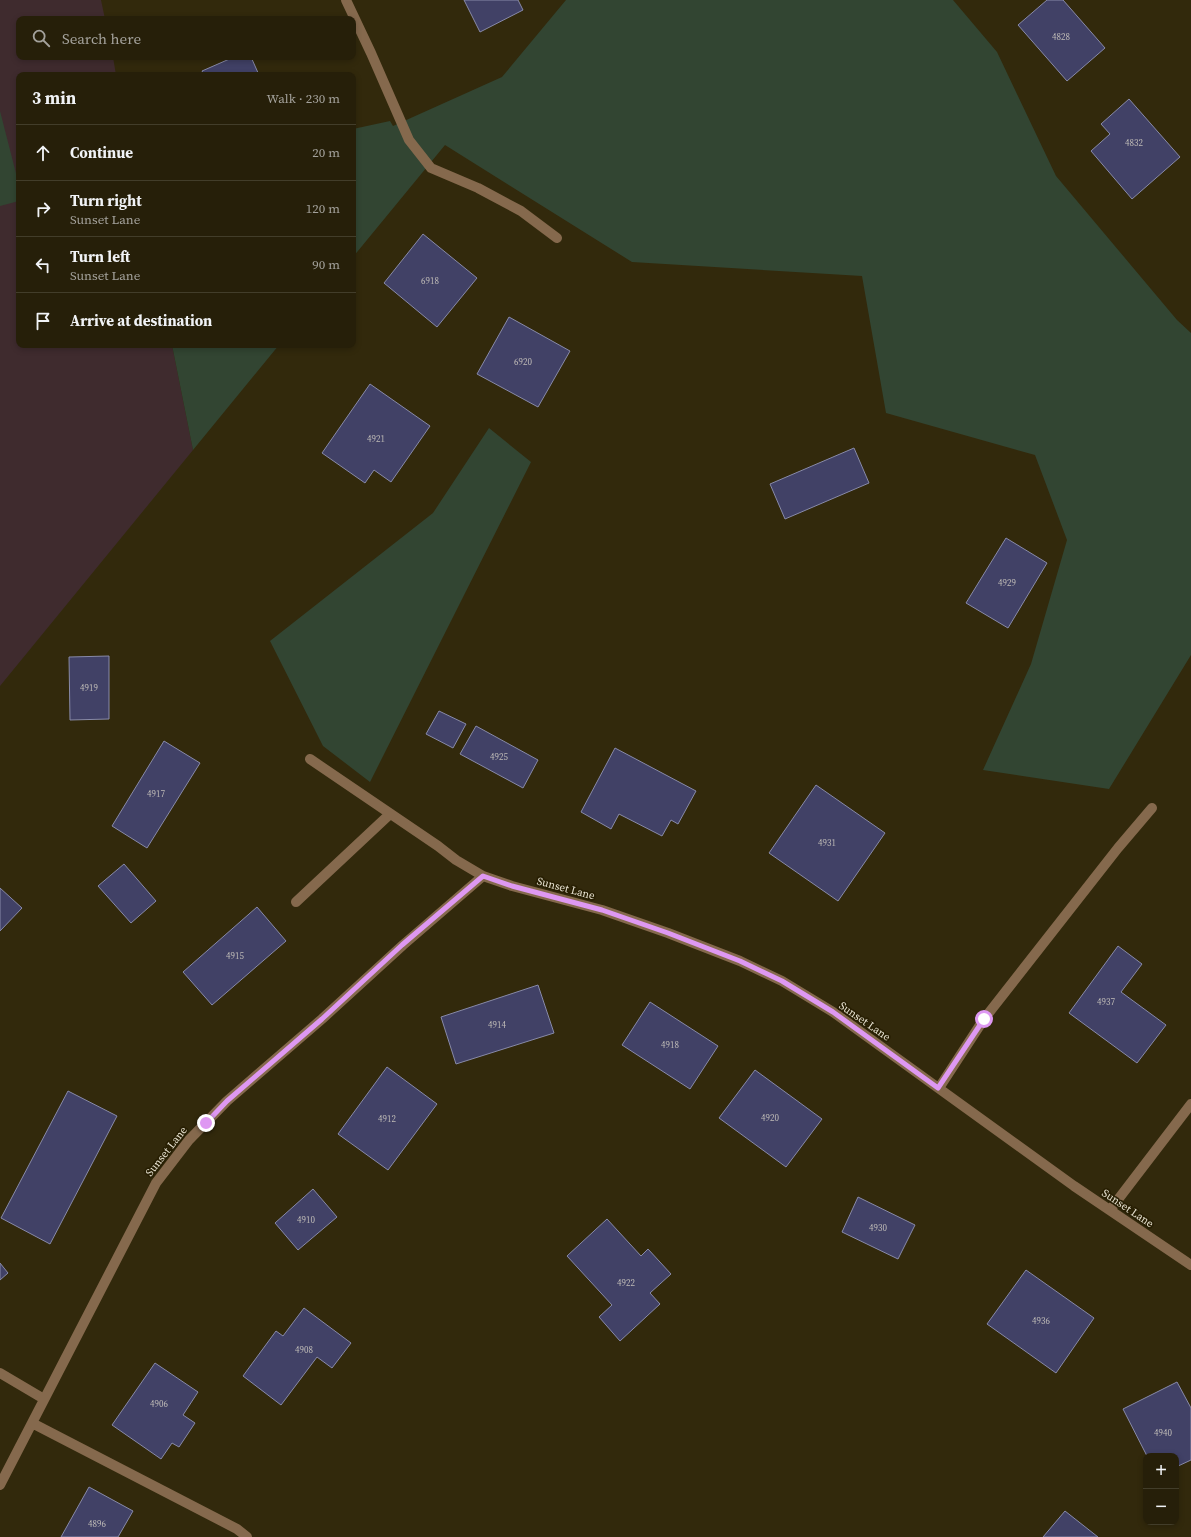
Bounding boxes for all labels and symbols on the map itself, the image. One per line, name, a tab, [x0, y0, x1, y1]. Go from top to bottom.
house number: 4828	[1052, 31, 1070, 43]
house number: 4832	[1125, 137, 1143, 149]
house number: 6918	[421, 275, 439, 287]
house number: 6920	[514, 356, 532, 368]
house number: 4921	[367, 433, 385, 445]
house number: 4929	[998, 577, 1016, 589]
house number: 4919	[80, 682, 98, 694]
house number: 4925	[490, 751, 508, 763]
house number: 4917	[147, 788, 165, 800]
house number: 4931	[818, 837, 836, 849]
street label: Sunset Lane	[535, 874, 597, 904]
house number: 4915	[226, 950, 244, 962]
house number: 4937	[1097, 996, 1115, 1008]
street label: Sunset Lane	[836, 998, 894, 1045]
route start	[975, 1010, 993, 1028]
house number: 4914	[488, 1019, 506, 1031]
house number: 4918	[661, 1039, 679, 1051]
house number: 4920	[761, 1112, 779, 1124]
house number: 4912	[378, 1113, 396, 1125]
route end	[197, 1114, 215, 1132]
street label: Sunset Lane	[142, 1123, 191, 1179]
street label: Sunset Lane	[1099, 1186, 1157, 1231]
house number: 4910	[297, 1214, 315, 1226]
house number: 4930	[869, 1222, 887, 1234]
house number: 4922	[617, 1277, 635, 1289]
house number: 4936	[1032, 1315, 1050, 1327]
house number: 4908	[295, 1344, 313, 1356]
house number: 4906	[150, 1398, 168, 1410]
house number: 4940	[1154, 1427, 1172, 1439]
house number: 4896	[88, 1518, 106, 1530]

